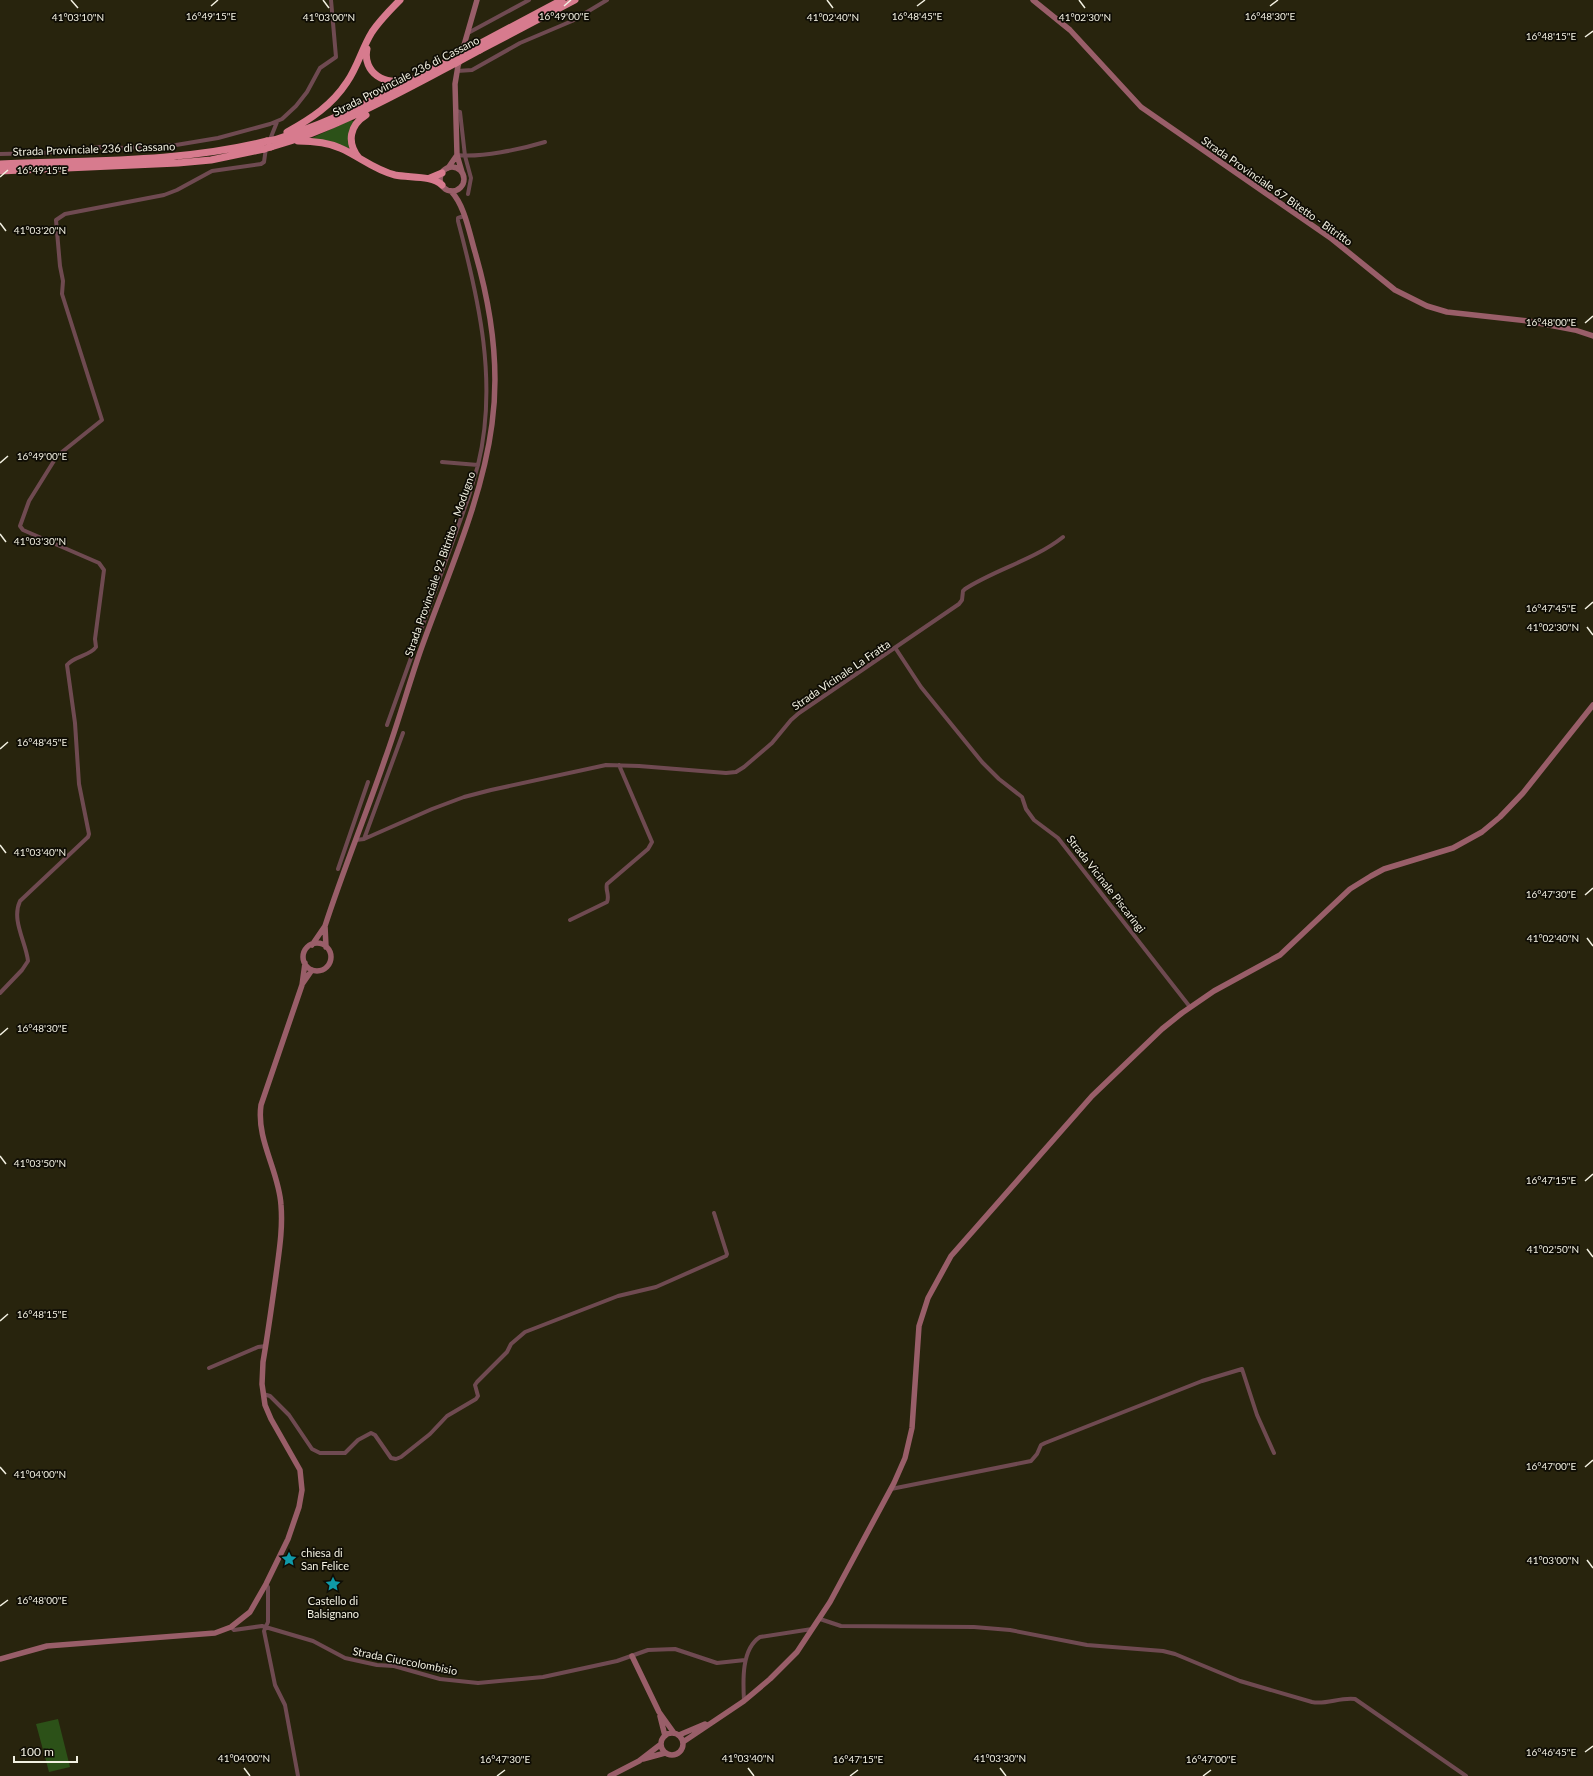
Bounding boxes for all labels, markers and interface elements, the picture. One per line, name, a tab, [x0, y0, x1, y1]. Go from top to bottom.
text: 16°49'15"E	[186, 10, 236, 22]
text: 16°49'00"E	[539, 10, 589, 22]
text: 16°48'45"E	[892, 10, 942, 22]
text: 16°48'30"E	[1245, 10, 1295, 22]
text: 41°03'10"N	[52, 11, 104, 23]
text: 41°03'00"N	[303, 11, 355, 23]
text: 41°02'40"N	[807, 11, 859, 23]
text: 41°02'30"N	[1059, 11, 1111, 23]
text: 16°48'15"E	[1526, 30, 1576, 42]
street label: Strada Provinciale 236 di Cassano	[330, 33, 481, 118]
street label: Strada Provinciale 67 Bitetto - Bitritto	[1199, 133, 1355, 248]
street label: Strada Provinciale 236 di Cassano	[12, 139, 175, 158]
text: 16°49'15"E	[17, 164, 67, 176]
text: 41°03'20"N	[14, 224, 66, 236]
text: 16°48'00"E	[1526, 316, 1576, 328]
text: 16°49'00"E	[17, 450, 67, 462]
street label: Strada Provinciale 92 Bitritto - Modugno	[402, 470, 477, 658]
text: 41°03'30"N	[14, 535, 66, 547]
text: 16°47'45"E	[1526, 602, 1576, 614]
text: 41°02'30"N	[1527, 621, 1579, 633]
street label: Strada Vicinale La Fratta	[789, 637, 892, 712]
text: 16°48'45"E	[17, 736, 67, 748]
street label: Strada Vicinale Piscaringi	[1064, 833, 1149, 935]
text: 41°03'40"N	[14, 846, 66, 858]
text: 16°47'30"E	[1526, 888, 1576, 900]
text: 41°02'40"N	[1527, 932, 1579, 944]
text: 16°48'30"E	[17, 1022, 67, 1034]
text: 41°03'50"N	[14, 1157, 66, 1169]
text: 16°47'15"E	[1526, 1174, 1576, 1186]
text: 41°02'50"N	[1527, 1243, 1579, 1255]
text: 16°48'15"E	[17, 1308, 67, 1320]
text: 16°47'00"E	[1526, 1460, 1576, 1472]
text: 41°04'00"N	[14, 1468, 66, 1480]
place label: chiesa di San Felice	[301, 1546, 349, 1572]
place icon: chiesa di San Felice	[280, 1550, 298, 1568]
text: 41°03'00"N	[1527, 1554, 1579, 1566]
place icon: Castello di Balsignano	[324, 1575, 342, 1593]
text: 16°48'00"E	[17, 1594, 67, 1606]
place label: Castello di Balsignano	[307, 1594, 359, 1620]
street label: Strada Ciuccolombisio	[352, 1644, 459, 1677]
scale bar	[14, 1738, 77, 1764]
text: 100 m	[20, 1744, 54, 1759]
text: 16°46'45"E	[1526, 1746, 1576, 1758]
text: 41°04'00"N	[218, 1752, 270, 1764]
text: 41°03'40"N	[722, 1752, 774, 1764]
text: 41°03'30"N	[974, 1752, 1026, 1764]
text: 16°47'30"E	[480, 1753, 530, 1765]
text: 16°47'15"E	[833, 1753, 883, 1765]
text: 16°47'00"E	[1186, 1753, 1236, 1765]

